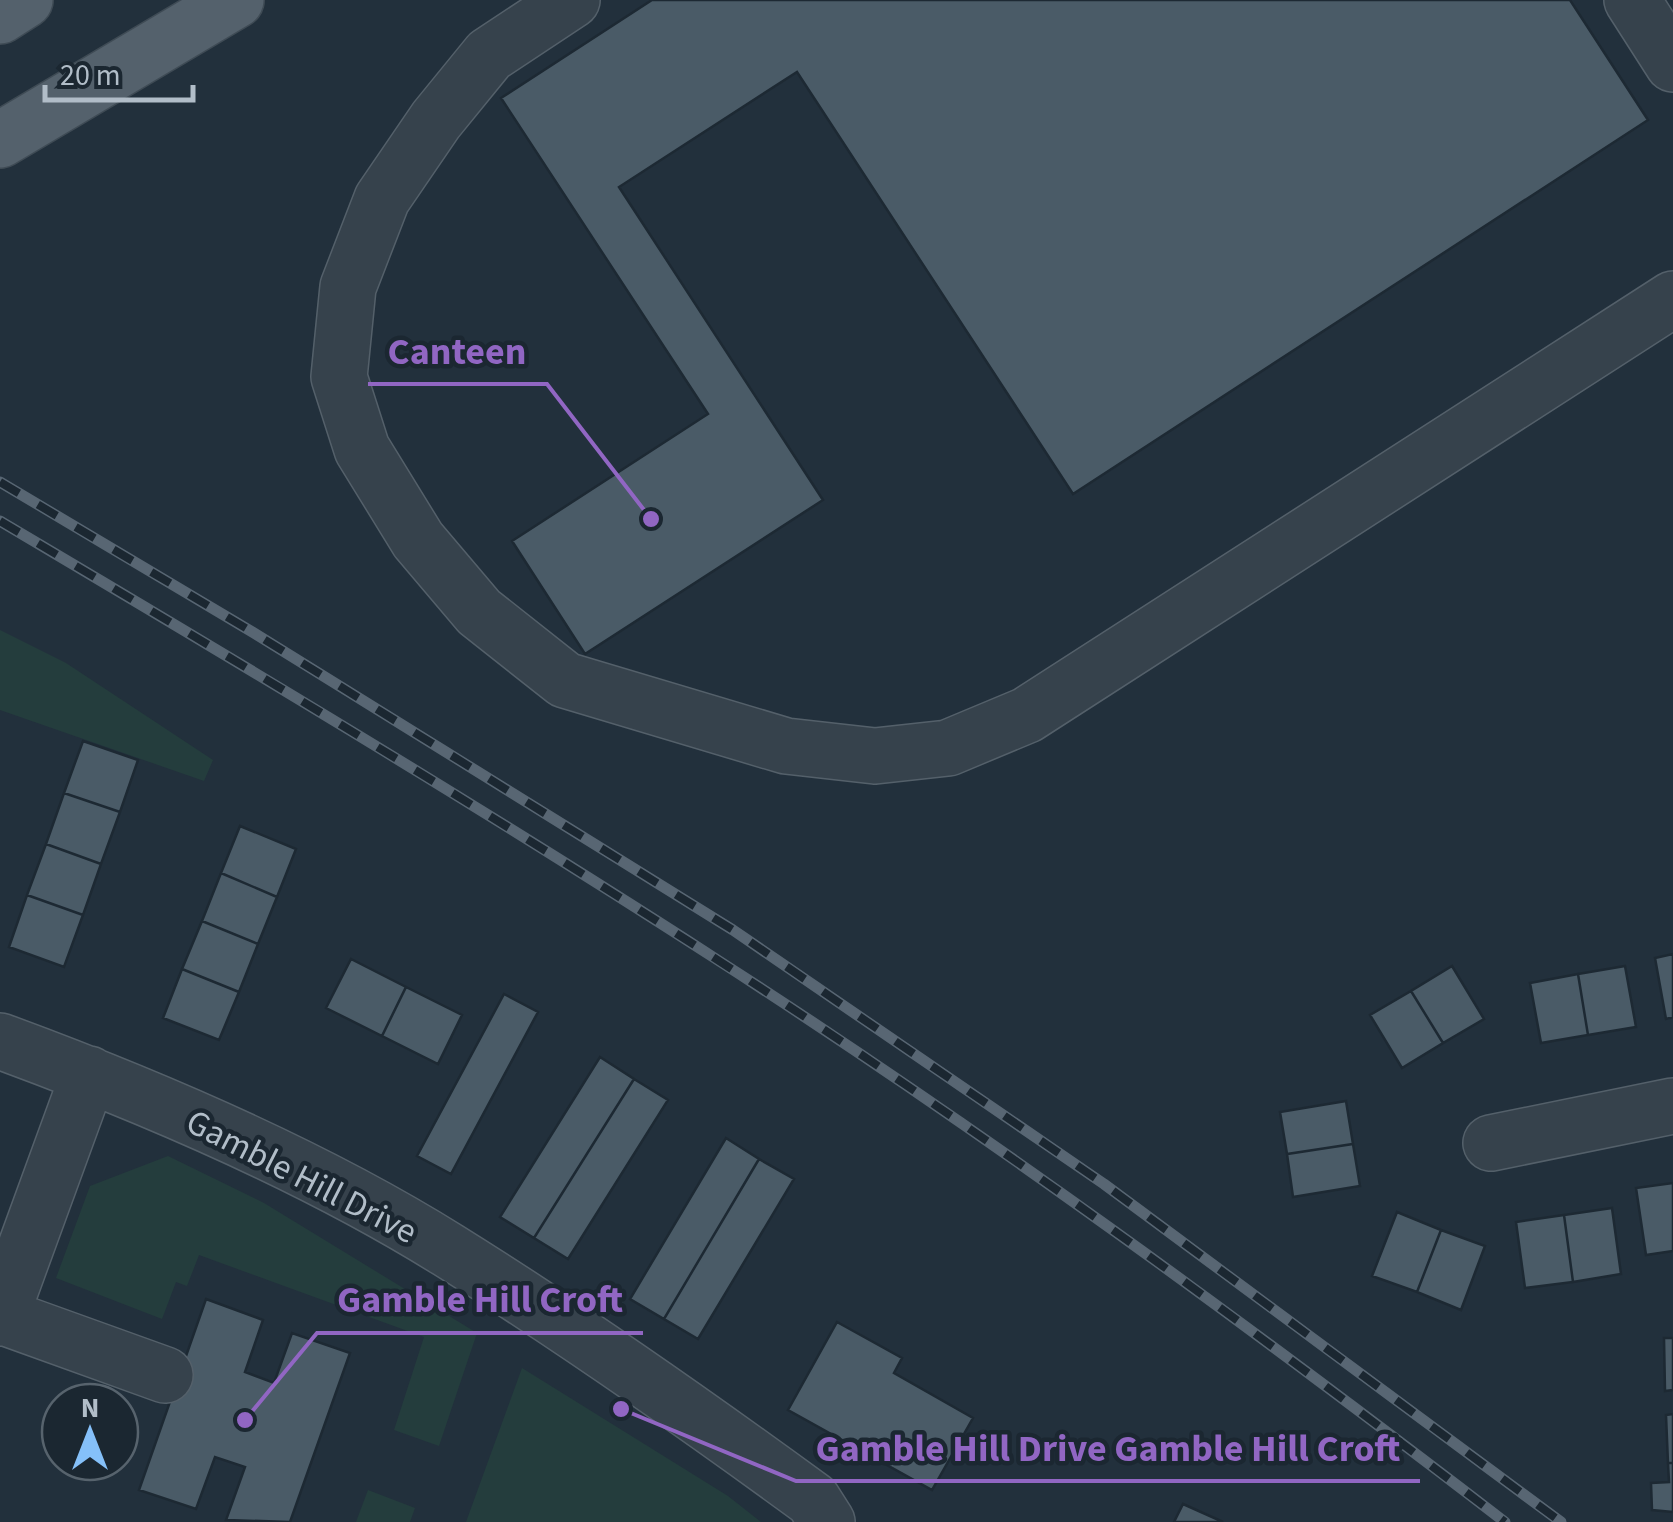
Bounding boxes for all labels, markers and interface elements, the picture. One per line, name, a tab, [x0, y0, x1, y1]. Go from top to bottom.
scale bar	[45, 40, 192, 102]
text: 20 m	[60, 54, 121, 97]
callout: Canteen	[368, 316, 547, 384]
text: Canteen	[388, 325, 526, 379]
street label: Gamble Hill Drive	[177, 1097, 426, 1257]
callout: Gamble Hill Croft	[317, 1265, 643, 1333]
text: Gamble Hill Croft	[337, 1273, 623, 1327]
north arrow	[40, 1382, 140, 1482]
text: N	[81, 1388, 99, 1428]
callout: Gamble Hill Drive Gamble Hill Croft	[796, 1413, 1420, 1481]
text: Gamble Hill Drive Gamble Hill Croft	[816, 1422, 1400, 1476]

